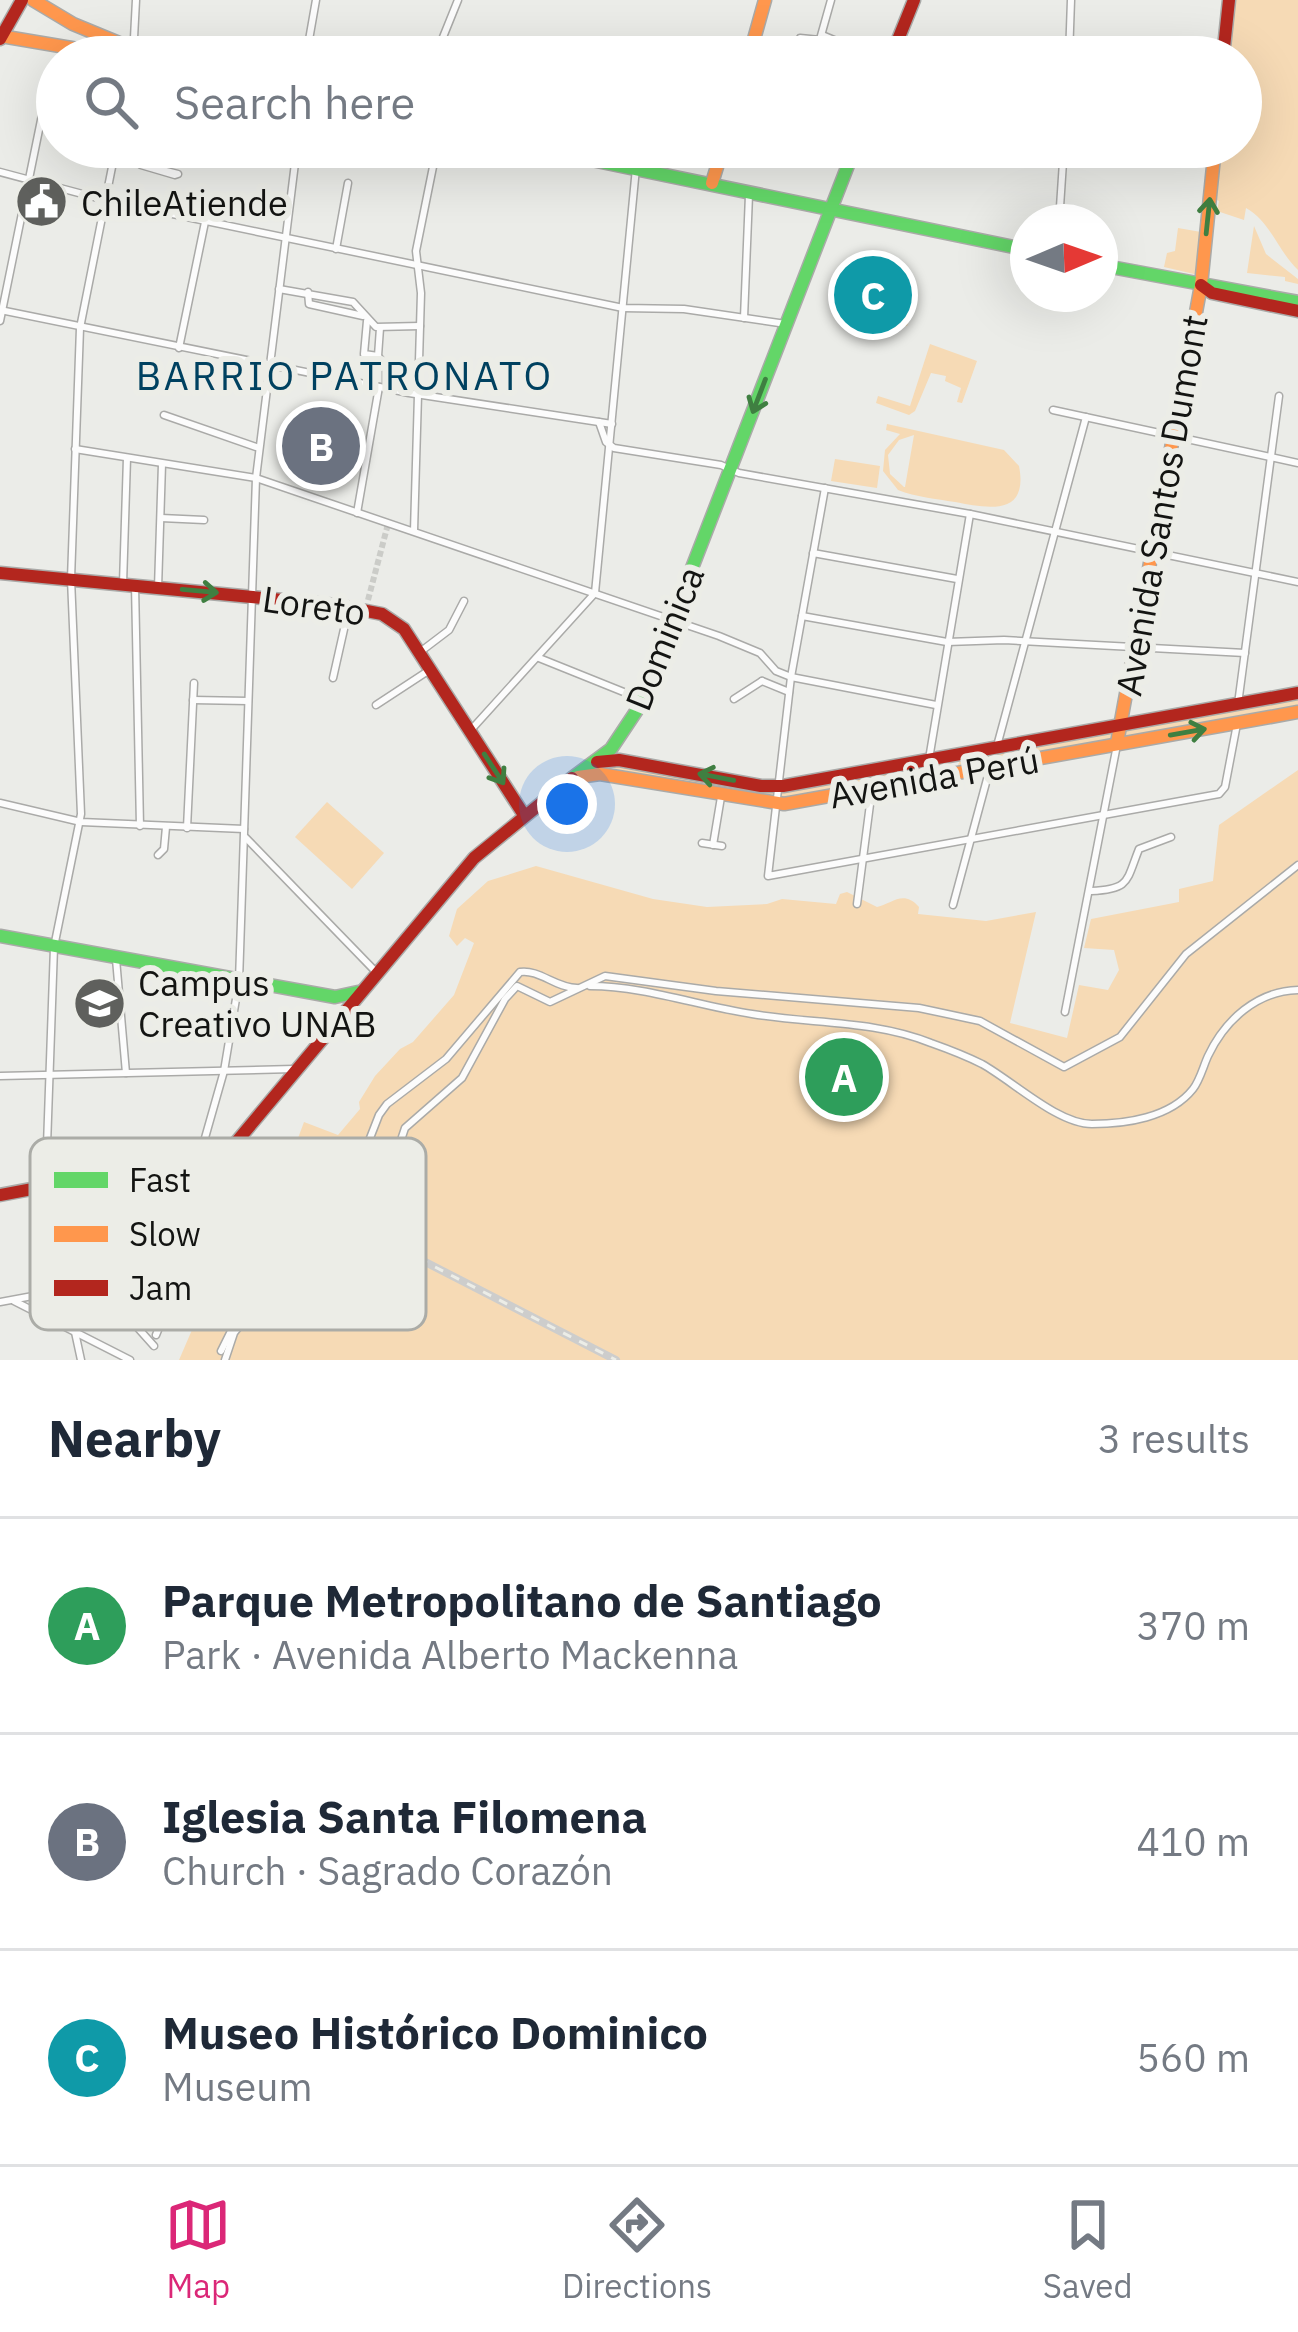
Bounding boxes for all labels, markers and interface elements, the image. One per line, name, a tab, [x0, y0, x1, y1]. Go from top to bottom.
search box	[36, 36, 1262, 168]
icon: search	[78, 69, 144, 135]
text: Search here	[174, 73, 415, 131]
public building icon: ChileAtiende	[14, 174, 70, 230]
place label: ChileAtiende	[81, 179, 288, 226]
one-way arrow	[1197, 197, 1220, 236]
north arrow	[1010, 204, 1118, 312]
pin: C	[834, 250, 912, 340]
street label: Avenida Santos Dumont	[1104, 311, 1218, 699]
district label: BARRIO PATRONATO	[136, 350, 554, 401]
one-way arrow	[747, 376, 768, 413]
pin: B	[282, 401, 360, 491]
street label: Dominica	[614, 559, 714, 717]
street label: Loreto	[260, 575, 368, 635]
one-way arrow	[180, 580, 219, 603]
one-way arrow	[1168, 719, 1207, 742]
street label: Avenida Perú	[825, 735, 1043, 819]
one-way arrow	[482, 752, 507, 786]
one-way arrow	[698, 765, 737, 787]
your location	[537, 774, 597, 834]
place label: Campus Creativo UNAB	[138, 959, 377, 1047]
school or university icon: Campus Creativo UNAB	[71, 975, 127, 1031]
pin: A	[805, 1032, 883, 1122]
legend	[30, 1138, 426, 1330]
text: Fast	[129, 1158, 191, 1201]
text: Slow	[129, 1212, 201, 1255]
text: Jam	[129, 1266, 192, 1309]
text: Nearby	[48, 1405, 221, 1471]
text: 3 results	[1098, 1413, 1250, 1464]
text: Parque Metropolitano de Santiago	[162, 1571, 882, 1629]
text: A	[74, 1600, 100, 1651]
text: 370 m	[1137, 1600, 1250, 1651]
text: Park · Avenida Alberto Mackenna	[162, 1629, 738, 1680]
text: Iglesia Santa Filomena	[162, 1787, 647, 1845]
text: B	[74, 1816, 100, 1867]
text: 410 m	[1137, 1816, 1250, 1867]
text: Church · Sagrado Corazón	[162, 1845, 613, 1896]
text: Museo Histórico Dominico	[162, 2003, 708, 2061]
text: C	[74, 2032, 100, 2083]
text: 560 m	[1137, 2032, 1250, 2083]
text: Museum	[162, 2061, 312, 2112]
tab: Map	[165, 2192, 231, 2307]
tab: Directions	[562, 2192, 712, 2307]
tab: Saved	[1043, 2192, 1133, 2307]

